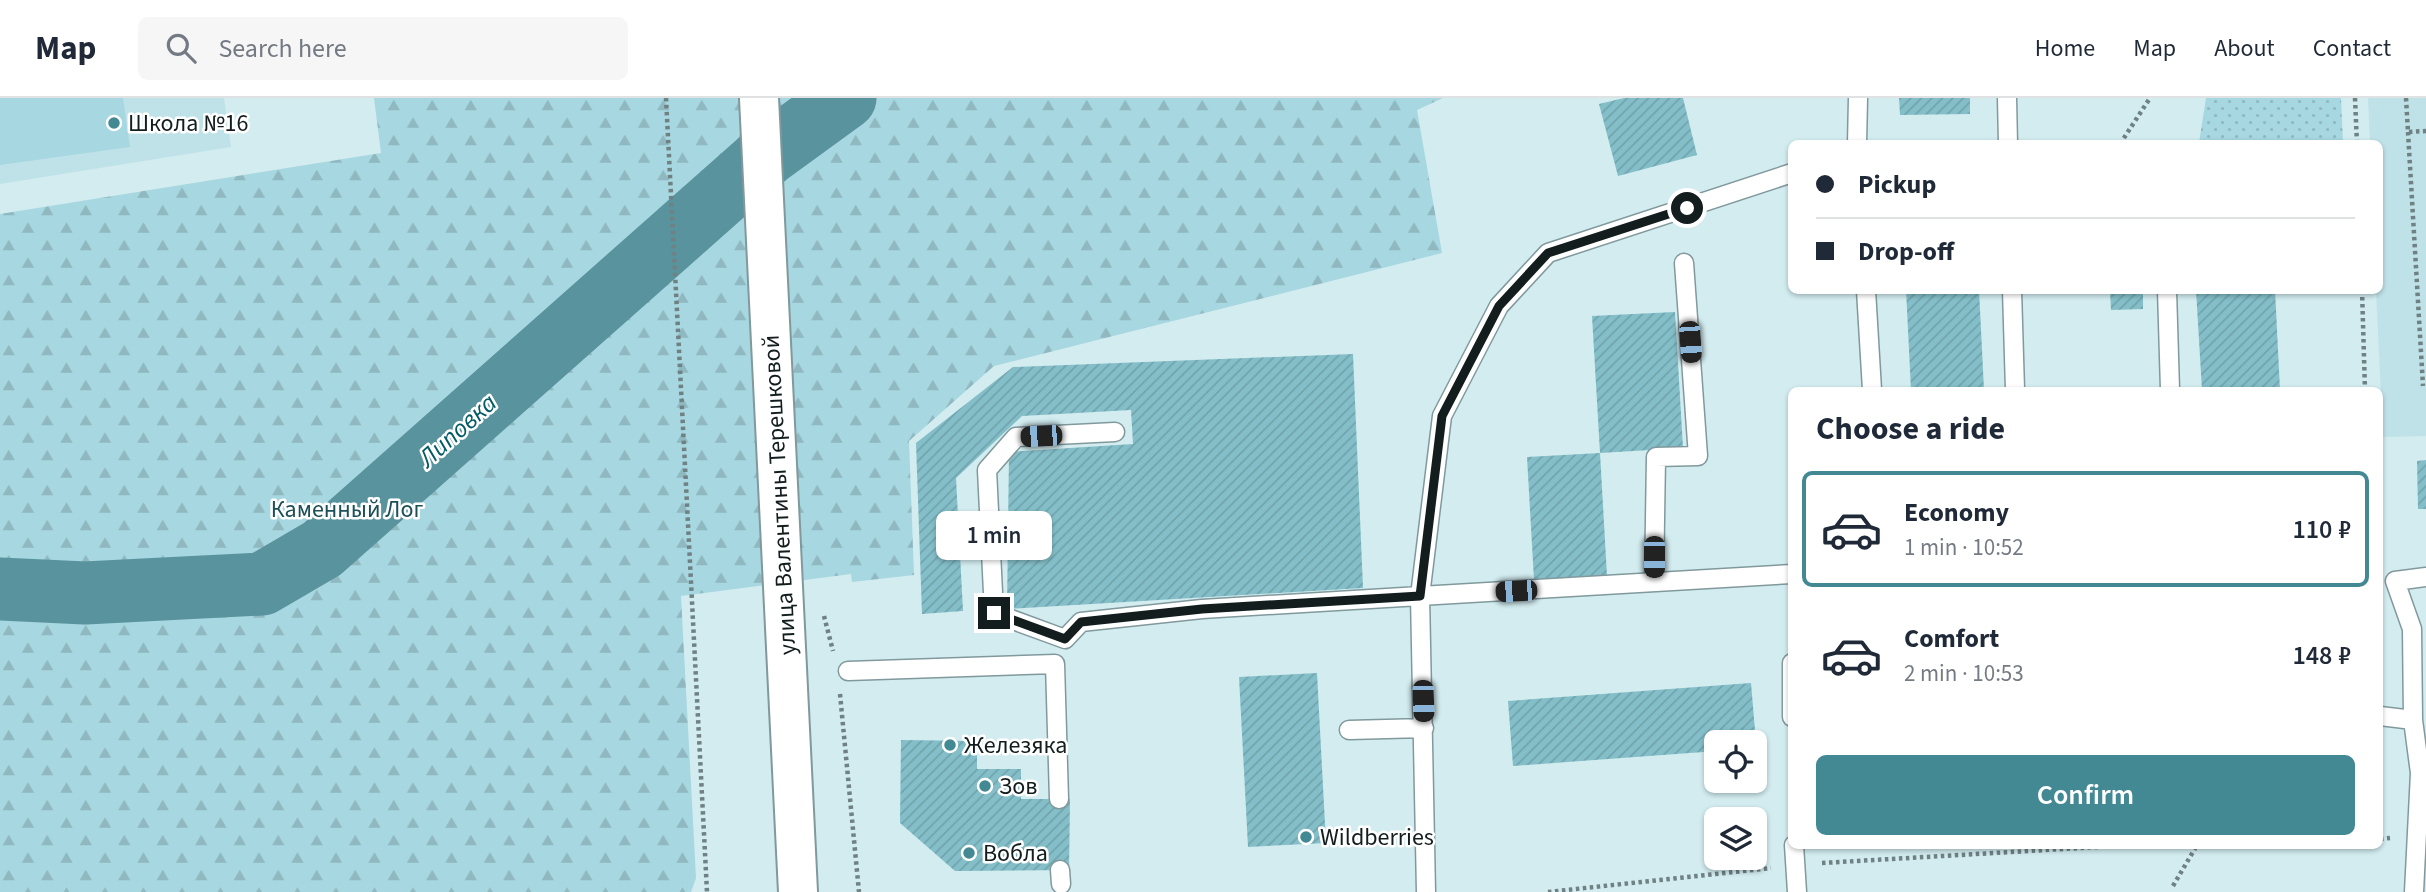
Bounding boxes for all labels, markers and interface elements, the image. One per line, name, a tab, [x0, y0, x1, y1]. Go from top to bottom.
search box	[138, 17, 628, 80]
text: Map	[35, 25, 96, 72]
icon: search	[162, 29, 200, 67]
text: Search here	[218, 30, 347, 67]
text: Home	[2035, 31, 2095, 66]
text: Map	[2133, 31, 2176, 66]
text: About	[2214, 31, 2275, 66]
text: Contact	[2313, 31, 2391, 66]
place label: Школа №16	[128, 106, 248, 141]
marker: Школа №16	[106, 115, 122, 131]
text: Pickup	[1858, 166, 1936, 203]
route start	[1671, 192, 1703, 224]
text: Drop-off	[1858, 233, 1954, 270]
car	[1679, 320, 1702, 364]
street label: улица Валентины Терешковой	[754, 334, 805, 656]
water label: Липовка	[408, 385, 505, 477]
text: Choose a ride	[1816, 406, 2005, 452]
car	[1020, 424, 1063, 448]
park label: Каменный Лог	[271, 492, 423, 527]
text: Economy	[1904, 494, 2009, 531]
icon: car	[1820, 498, 1883, 561]
text: 110 ₽	[2292, 511, 2351, 548]
callout: 1 min	[936, 512, 1052, 560]
text: 1 min	[967, 519, 1021, 552]
text: 1 min · 10:52	[1904, 531, 2024, 564]
car	[1644, 536, 1665, 578]
car	[1495, 579, 1538, 603]
route end	[978, 597, 1010, 629]
text: Comfort	[1904, 620, 1999, 657]
icon: car	[1820, 624, 1883, 687]
text: 148 ₽	[2292, 637, 2351, 674]
text: 2 min · 10:53	[1904, 657, 2024, 690]
car	[1412, 680, 1435, 722]
place label: Железяка	[964, 728, 1067, 763]
map controls	[1704, 730, 1767, 870]
button: locate	[1704, 730, 1767, 793]
marker: Железяка	[942, 737, 958, 753]
button: Confirm	[1816, 755, 2355, 835]
place label: Зов	[999, 769, 1037, 804]
marker: Зов	[977, 778, 993, 794]
button: layers	[1704, 807, 1767, 870]
place label: Wildberries	[1320, 820, 1434, 855]
marker: Wildberries	[1298, 829, 1314, 845]
place label: Вобла	[983, 836, 1048, 871]
marker: Вобла	[961, 845, 977, 861]

